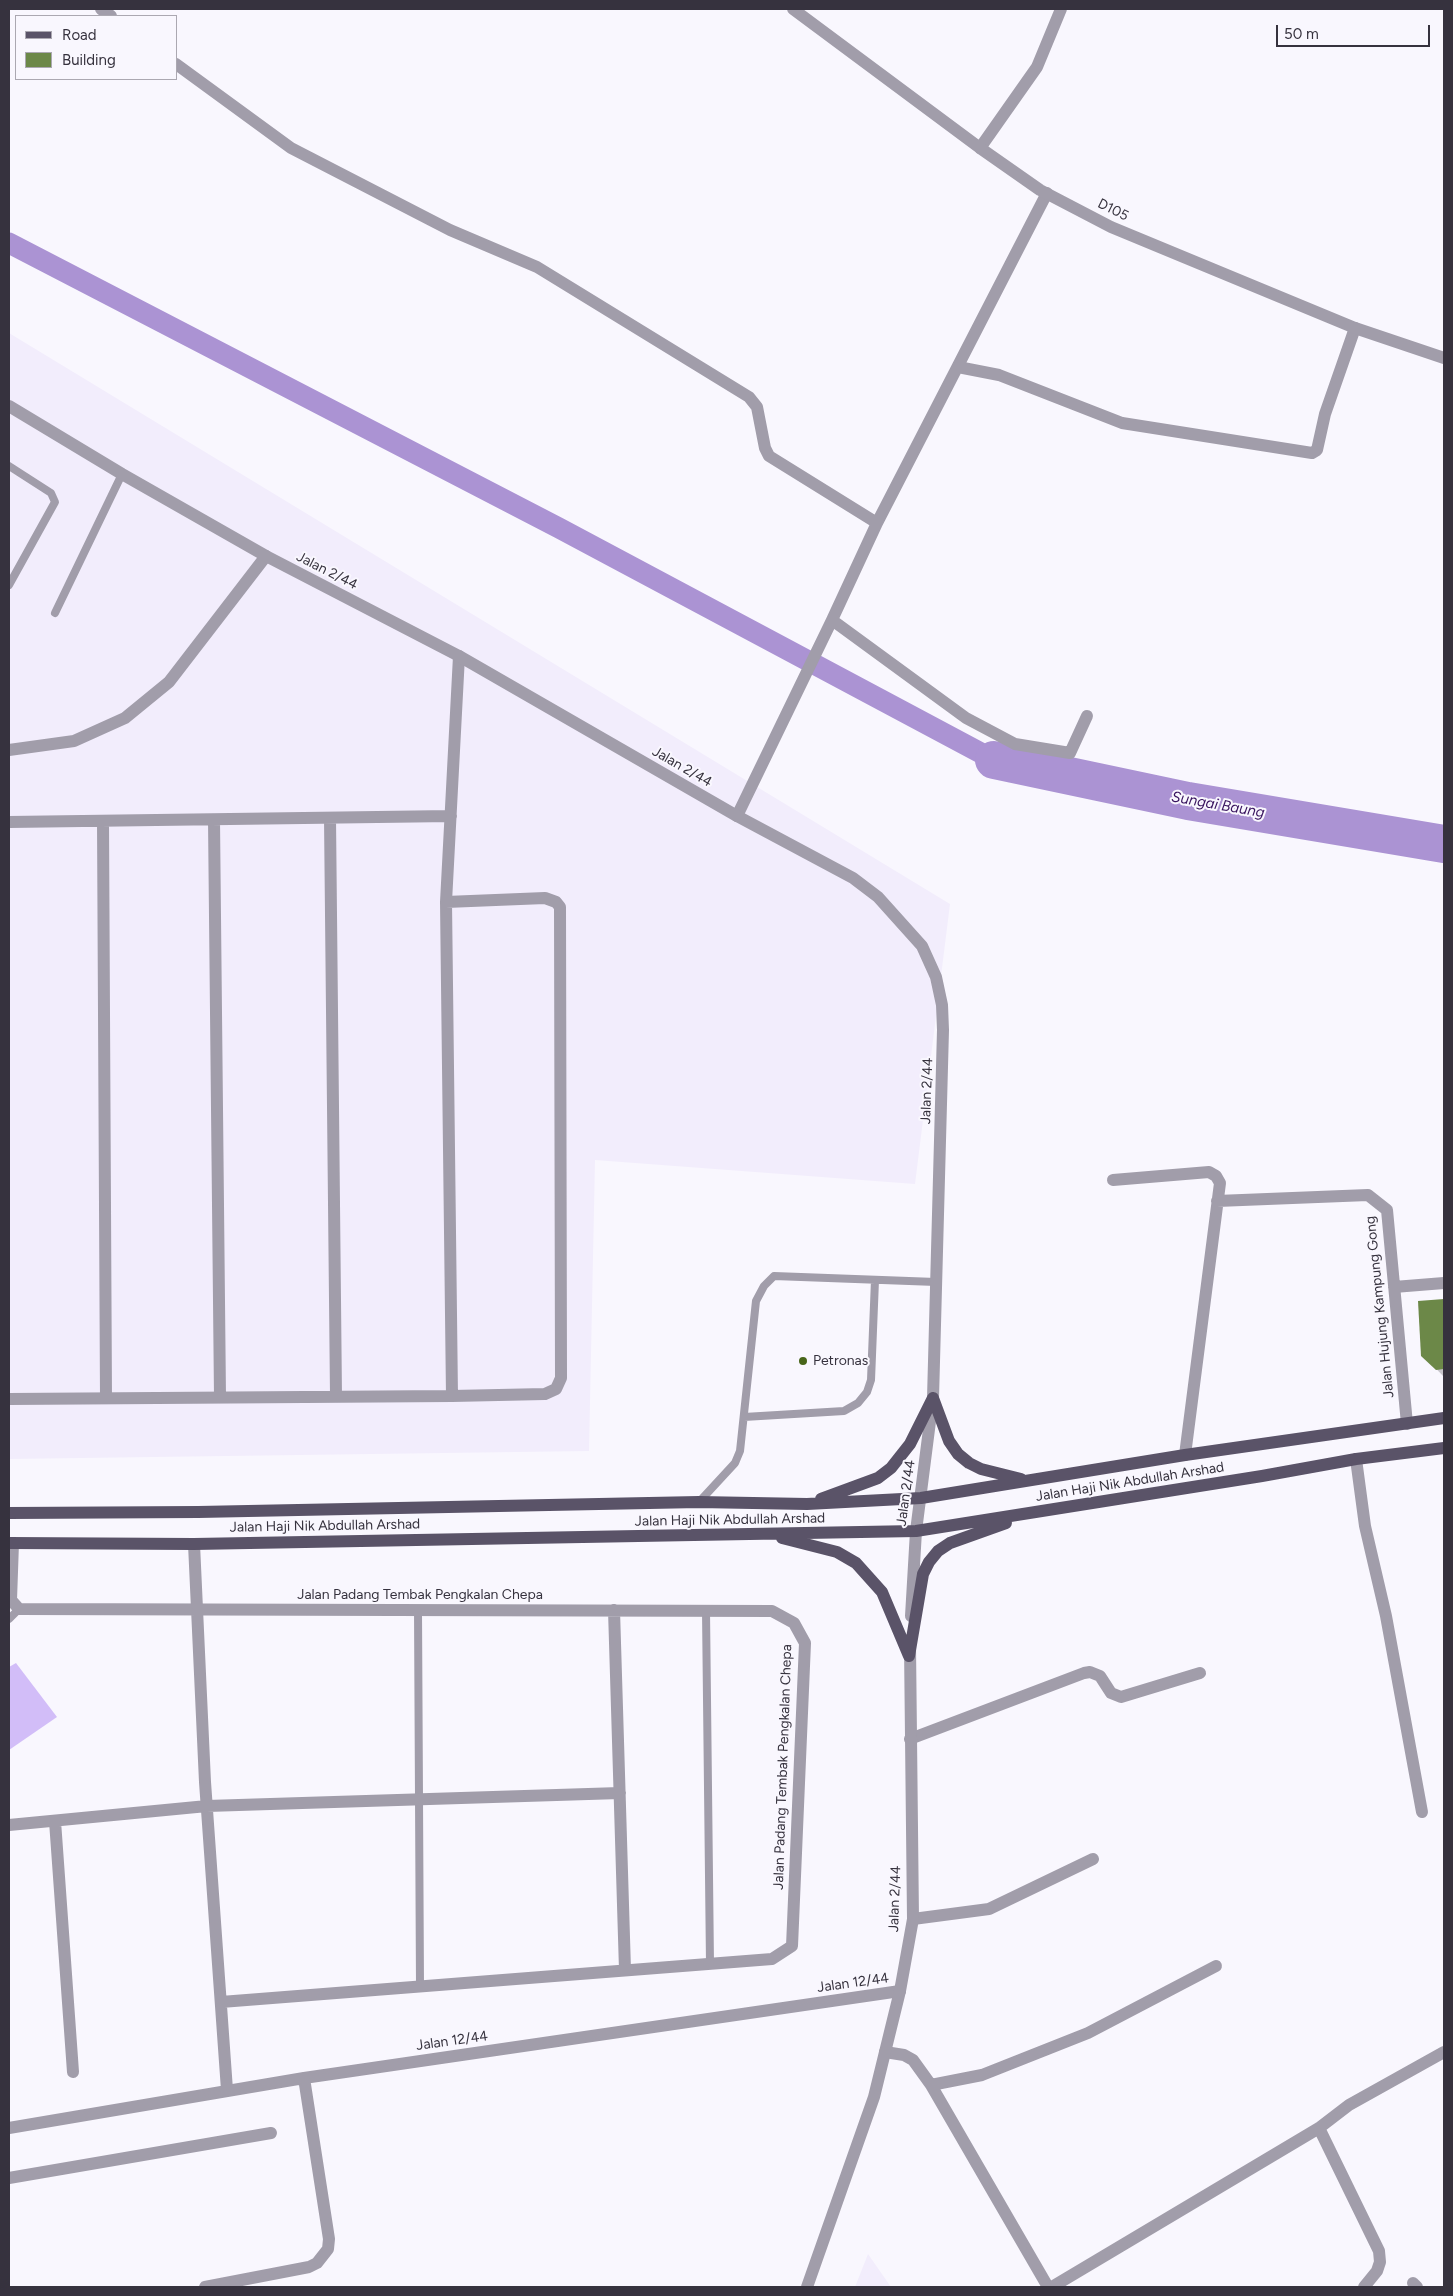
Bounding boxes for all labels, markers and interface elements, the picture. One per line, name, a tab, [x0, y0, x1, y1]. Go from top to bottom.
legend	[15, 15, 178, 80]
scale bar	[1278, 15, 1432, 47]
text: 50 m	[1284, 25, 1319, 43]
text: Road	[62, 26, 97, 44]
text: Building	[62, 51, 116, 69]
street label: D105	[1095, 195, 1131, 225]
street label: Jalan 2/44	[294, 548, 360, 594]
street label: Jalan 2/44	[649, 743, 715, 791]
water label: Sungai Baung	[1170, 788, 1266, 822]
street label: Jalan 2/44	[917, 1057, 937, 1125]
street label: Jalan Hujung Kampung Gong	[1362, 1215, 1398, 1399]
place label: Petronas	[813, 1353, 868, 1369]
marker: Petronas	[797, 1355, 809, 1367]
street label: Jalan 2/44	[893, 1459, 919, 1527]
street label: Jalan Haji Nik Abdullah Arshad	[1035, 1459, 1225, 1505]
street label: Jalan Haji Nik Abdullah Arshad	[635, 1510, 825, 1530]
street label: Jalan Haji Nik Abdullah Arshad	[230, 1516, 420, 1536]
street label: Jalan Padang Tembak Pengkalan Chepa	[297, 1587, 543, 1603]
street label: Jalan Padang Tembak Pengkalan Chepa	[770, 1644, 796, 1890]
street label: Jalan 2/44	[885, 1865, 905, 1933]
street label: Jalan 12/44	[816, 1970, 890, 1996]
street label: Jalan 12/44	[415, 2028, 489, 2054]

